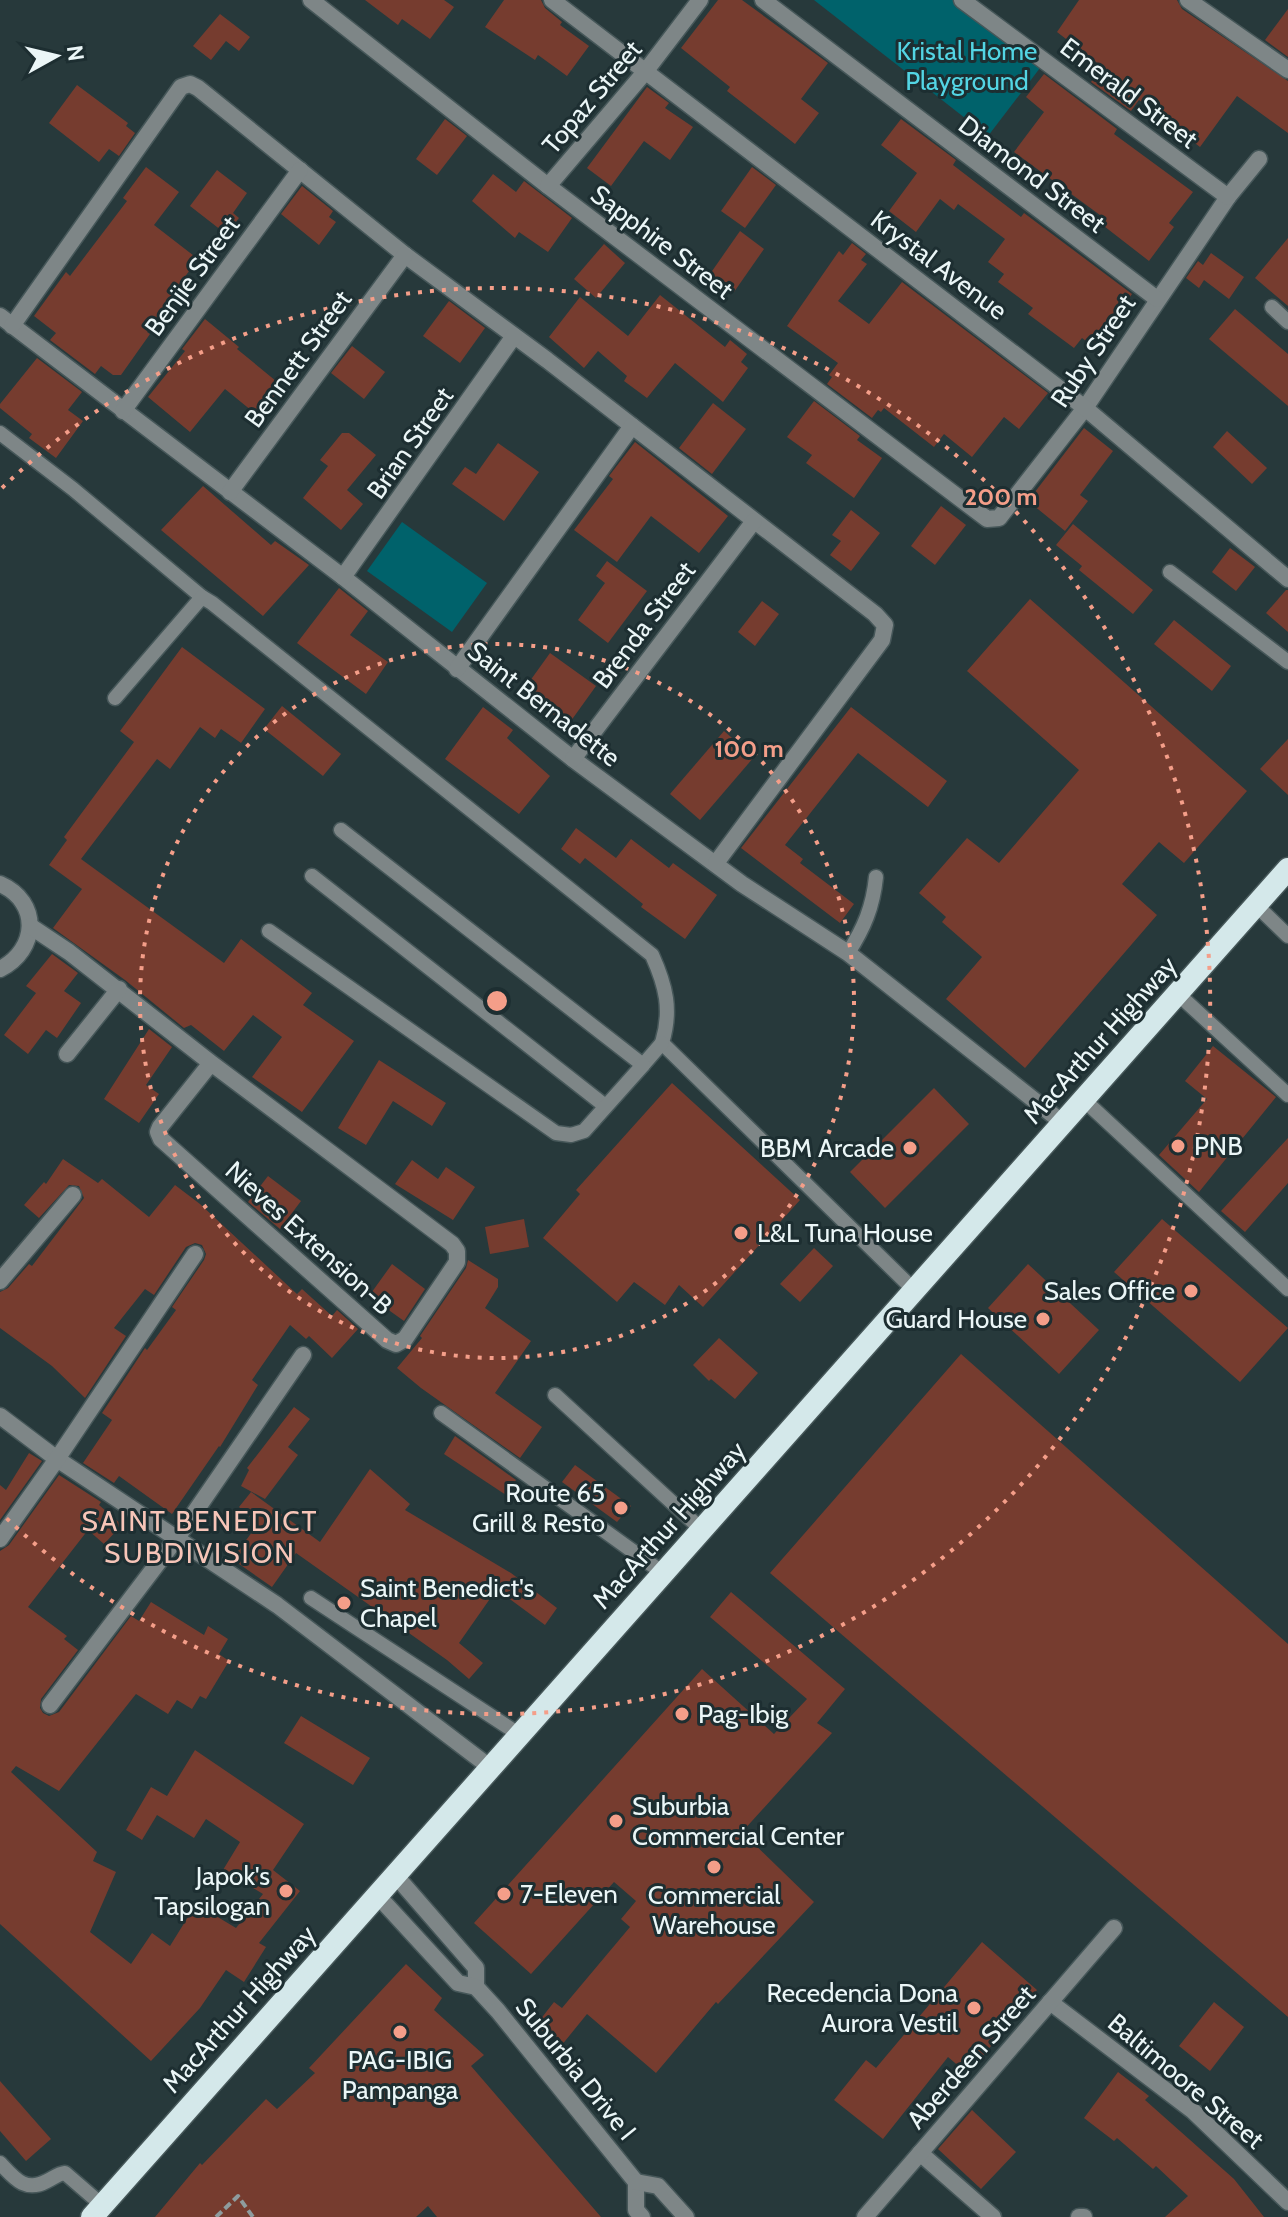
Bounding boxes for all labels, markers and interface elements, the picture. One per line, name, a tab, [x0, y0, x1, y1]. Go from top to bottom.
north arrow	[16, 16, 96, 96]
street label: Emerald Street	[1054, 31, 1204, 155]
street label: Topaz Street	[535, 34, 649, 160]
park label: Kristal Home Playground	[897, 35, 1037, 97]
text: N	[61, 44, 90, 63]
street label: Diamond Street	[952, 108, 1112, 240]
street label: Sapphire Street	[584, 178, 740, 306]
street label: Krystal Avenue	[865, 203, 1013, 327]
street label: Benjie Street	[138, 210, 246, 342]
street label: Bennett Street	[238, 284, 359, 434]
street label: Ruby Street	[1044, 288, 1142, 413]
street label: Brian Street	[360, 381, 460, 505]
text: 200 m	[965, 482, 1037, 511]
street label: Brenda Street	[586, 555, 702, 695]
street label: Saint Bernadette	[461, 635, 627, 773]
text: 100 m	[714, 734, 784, 763]
street label: MacArthur Highway	[1016, 950, 1184, 1130]
centre of rings	[483, 987, 511, 1015]
place label: PNB	[1194, 1130, 1243, 1162]
place label: BBM Arcade	[760, 1132, 894, 1164]
marker: PNB	[1169, 1137, 1187, 1155]
marker: BBM Arcade	[901, 1139, 919, 1157]
street label: Nieves Extension-B	[219, 1154, 399, 1322]
place label: L&L Tuna House	[757, 1217, 933, 1249]
marker: L&L Tuna House	[732, 1224, 750, 1242]
place label: Sales Office	[1044, 1275, 1175, 1307]
marker: Sales Office	[1182, 1282, 1200, 1300]
place label: Guard House	[885, 1303, 1027, 1335]
marker: Guard House	[1034, 1310, 1052, 1328]
street label: MacArthur Highway	[585, 1435, 753, 1615]
place label: Route 65 Grill & Resto	[472, 1477, 605, 1539]
marker: Route 65 Grill & Resto	[612, 1499, 630, 1517]
district label: SAINT BENEDICT SUBDIVISION	[82, 1504, 318, 1570]
place label: Saint Benedict's Chapel	[360, 1572, 534, 1634]
marker: Saint Benedict's Chapel	[335, 1594, 353, 1612]
place label: Pag-Ibig	[698, 1698, 789, 1730]
marker: Pag-Ibig	[673, 1705, 691, 1723]
place label: Suburbia Commercial Center	[632, 1790, 845, 1852]
marker: Suburbia Commercial Center	[607, 1812, 625, 1830]
marker: Commercial Warehouse	[705, 1858, 723, 1876]
place label: Japok's Tapsilogan	[154, 1860, 270, 1922]
place label: 7-Eleven	[520, 1878, 618, 1910]
place label: Commercial Warehouse	[648, 1879, 780, 1941]
marker: Japok's Tapsilogan	[277, 1882, 295, 1900]
marker: 7-Eleven	[495, 1885, 513, 1903]
street label: MacArthur Highway	[155, 1919, 323, 2099]
place label: Recedencia Dona Aurora Vestil	[767, 1977, 959, 2039]
street label: Aberdeen Street	[900, 1978, 1042, 2135]
street label: Suburbia Drive I	[509, 1991, 643, 2147]
marker: Recedencia Dona Aurora Vestil	[965, 1999, 983, 2017]
street label: Baltimoore Street	[1102, 2007, 1271, 2156]
marker: PAG-IBIG Pampanga	[391, 2023, 409, 2041]
place label: PAG-IBIG Pampanga	[342, 2044, 459, 2106]

